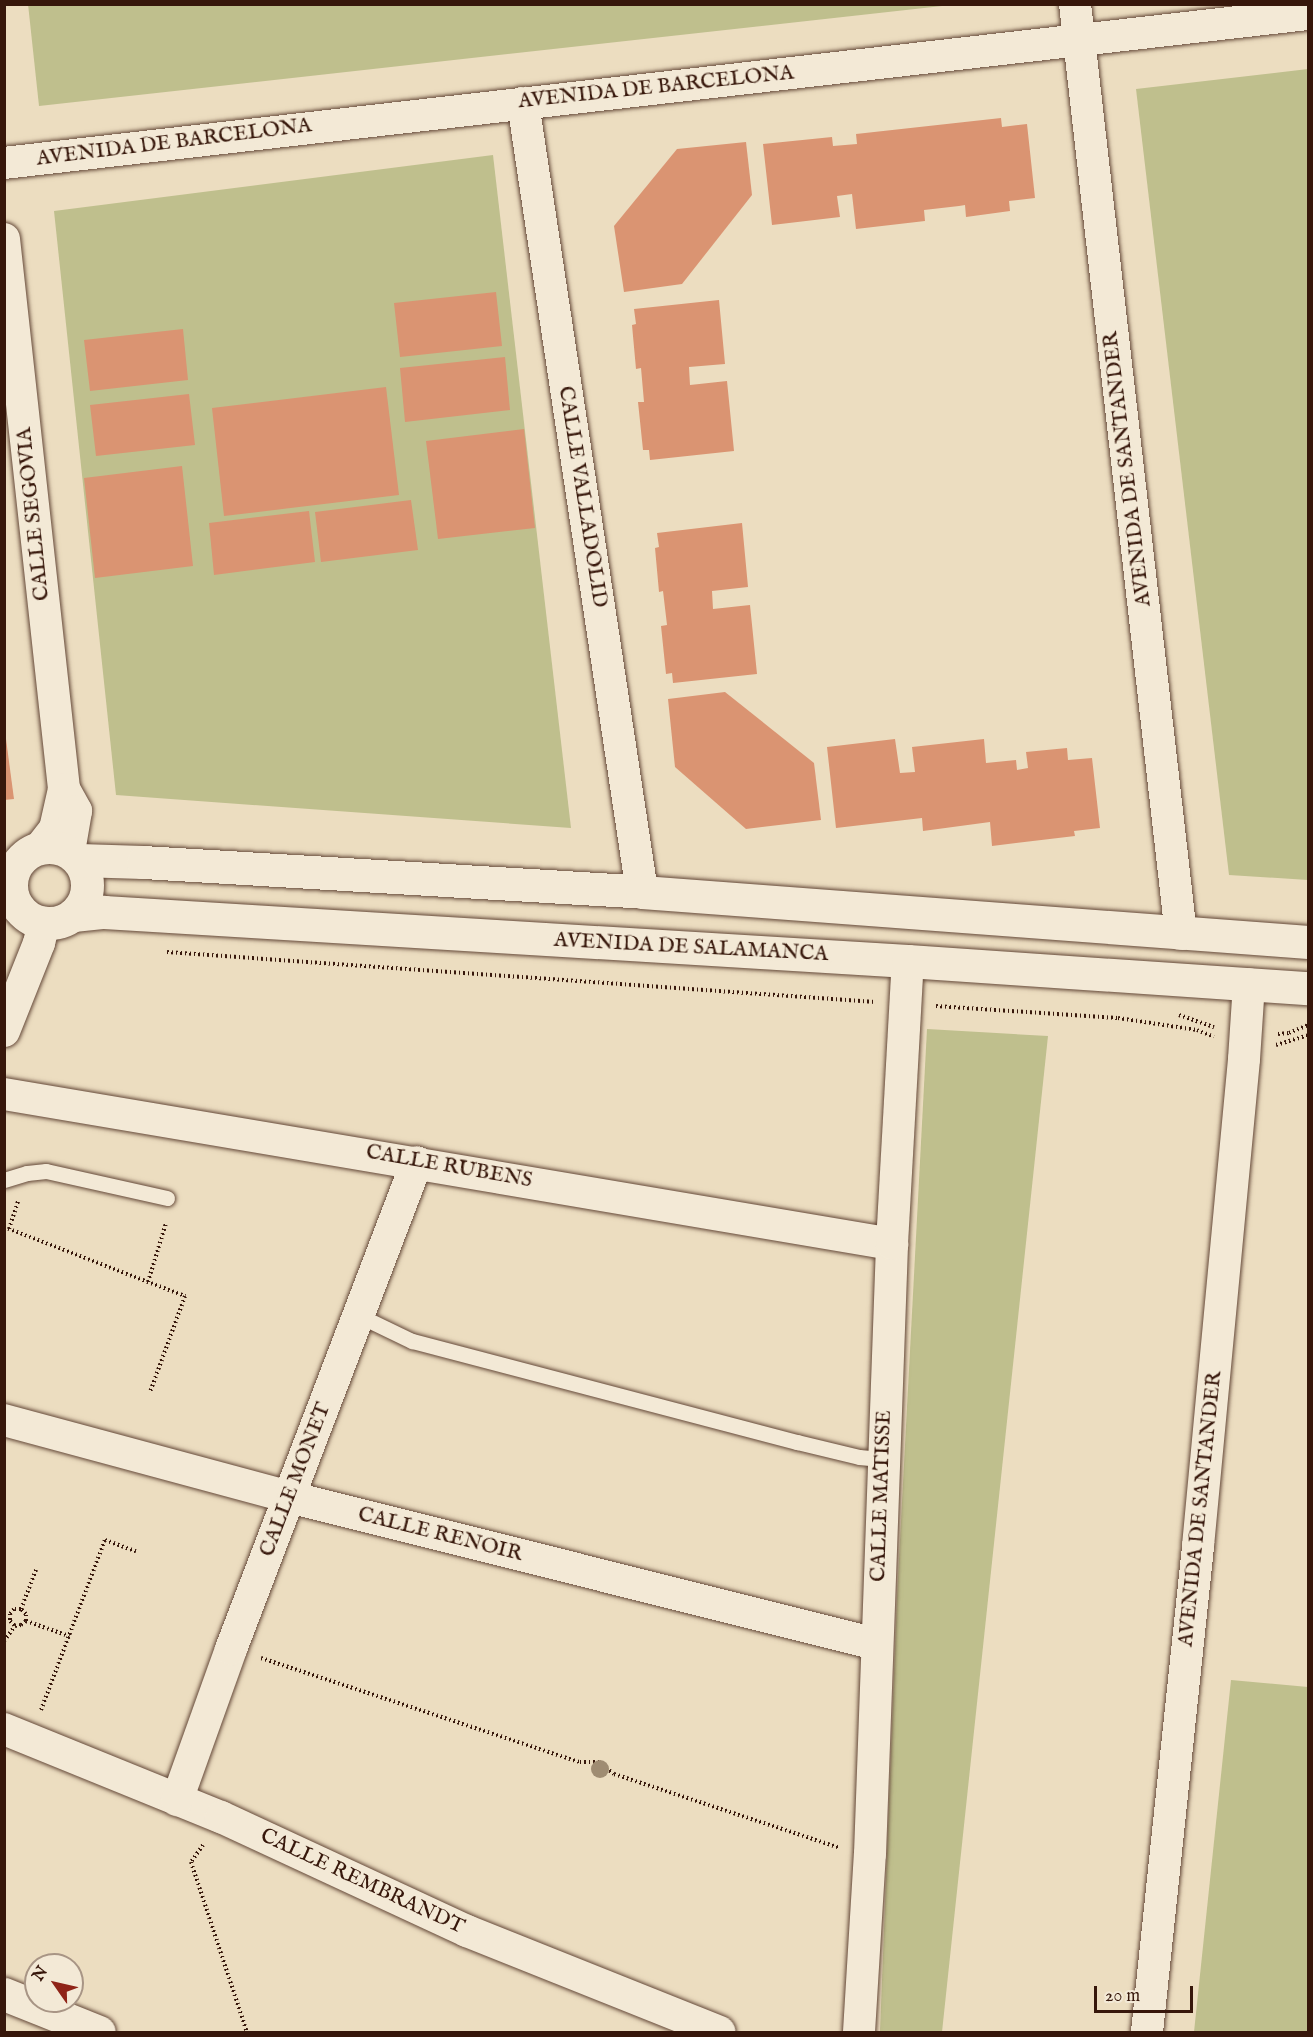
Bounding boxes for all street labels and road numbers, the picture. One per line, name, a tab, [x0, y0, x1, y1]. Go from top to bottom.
street label: AVENIDA DE BARCELONA	[517, 61, 795, 115]
street label: AVENIDA DE BARCELONA	[35, 114, 313, 172]
street label: AVENIDA DE SANTANDER	[1099, 330, 1157, 608]
street label: CALLE VALLADOLID	[552, 384, 612, 610]
street label: CALLE SEGOVIA	[12, 426, 56, 602]
street label: AVENIDA DE SALAMANCA	[553, 928, 829, 968]
street label: CALLE RUBENS	[364, 1140, 534, 1194]
street label: AVENIDA DE SANTANDER	[1174, 1370, 1228, 1648]
street label: CALLE MONET	[255, 1400, 337, 1560]
street label: CALLE MATISSE	[866, 1410, 898, 1582]
street label: CALLE RENOIR	[355, 1502, 525, 1568]
street label: CALLE REMBRANDT	[256, 1824, 468, 1940]

